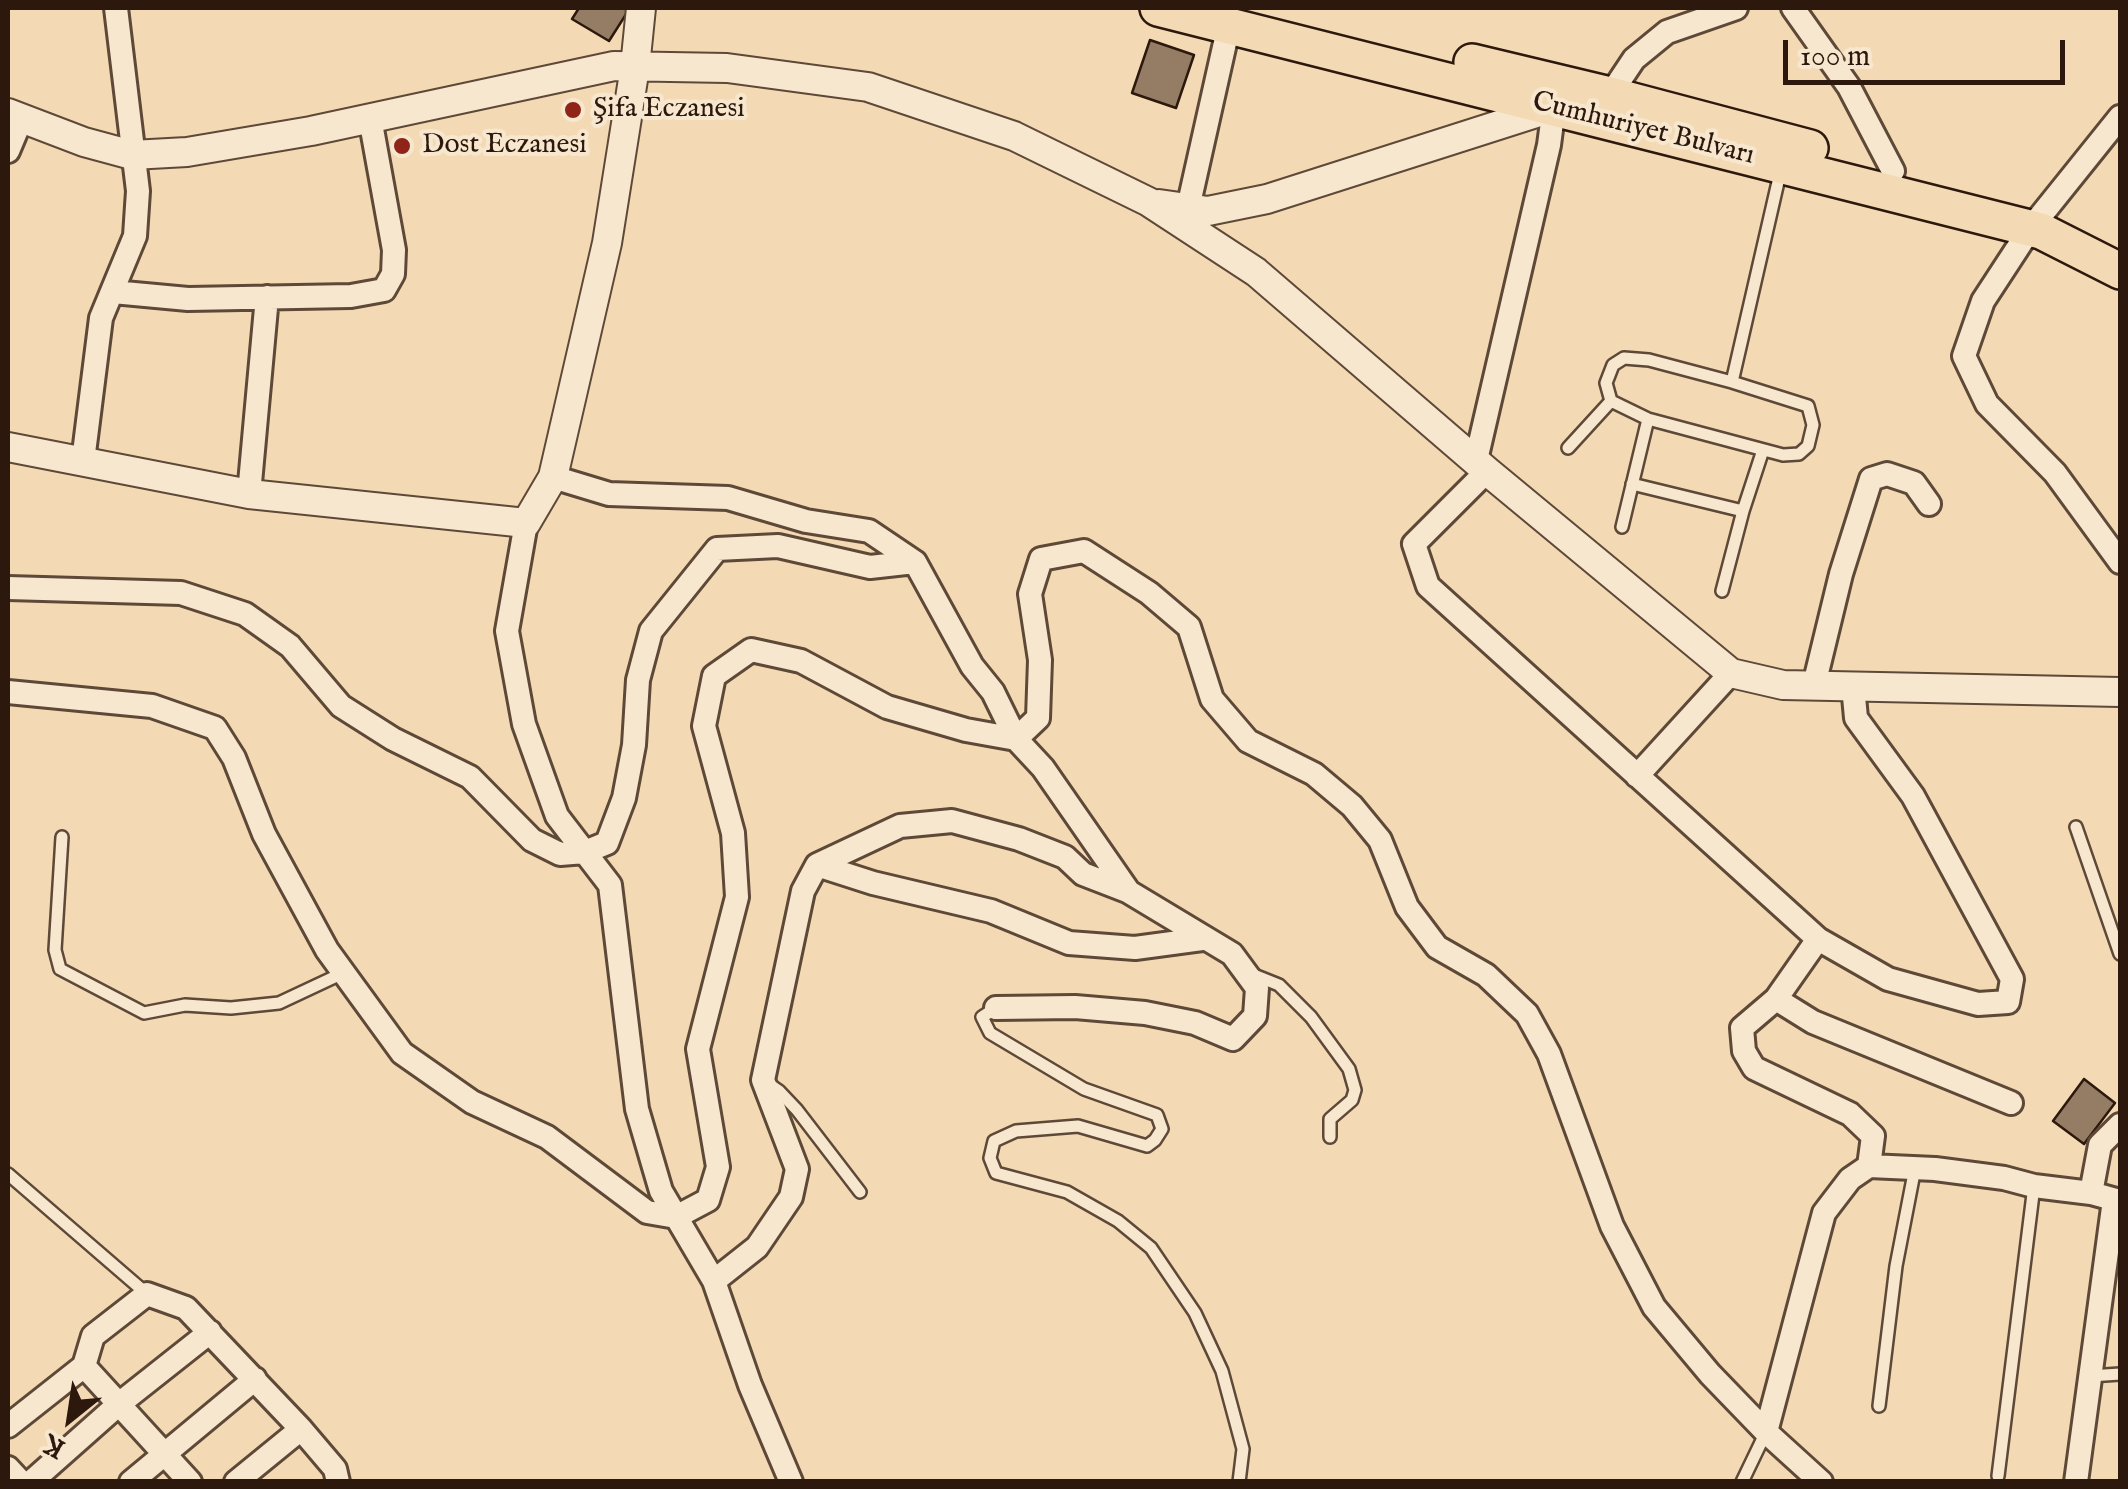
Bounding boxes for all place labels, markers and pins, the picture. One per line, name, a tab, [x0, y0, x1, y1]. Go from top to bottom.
place label: Şifa Eczanesi	[593, 93, 745, 127]
marker: Şifa Eczanesi	[562, 99, 584, 121]
place label: Dost Eczanesi	[422, 129, 587, 163]
marker: Dost Eczanesi	[391, 135, 413, 157]

